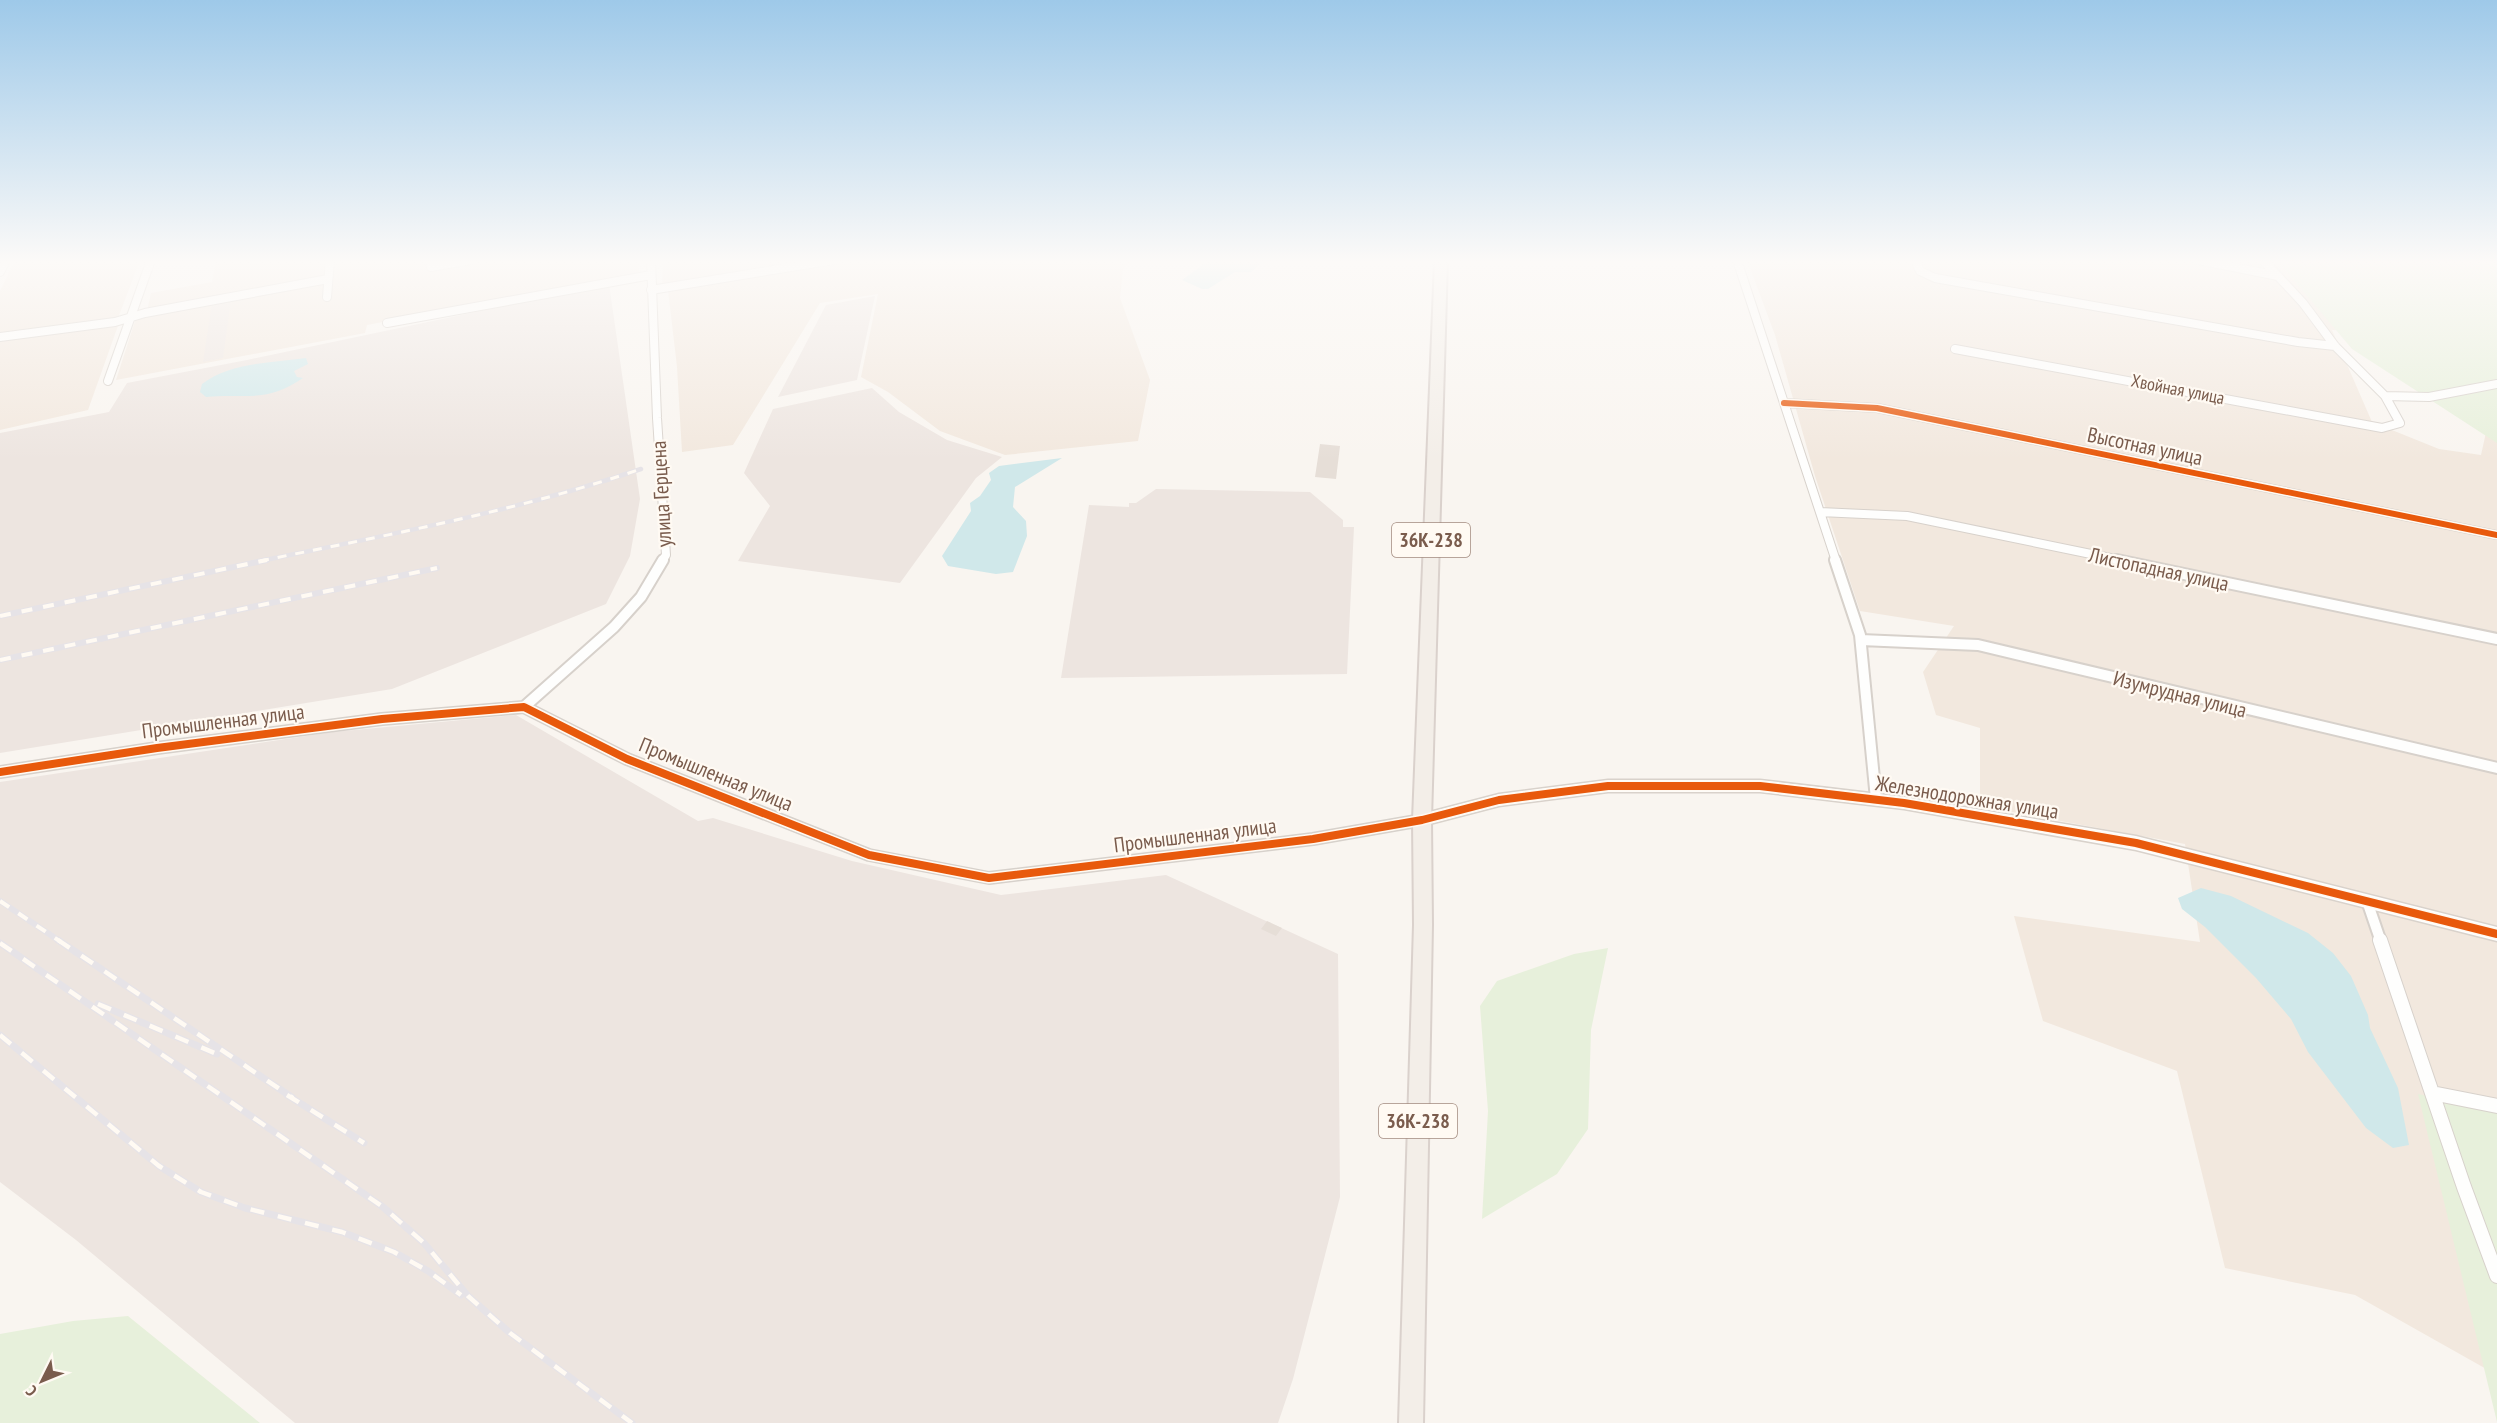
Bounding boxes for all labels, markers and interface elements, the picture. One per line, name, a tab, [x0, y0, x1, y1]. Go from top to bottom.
street label: Хвойная улица	[2129, 369, 2227, 409]
street label: Высотная улица	[2085, 421, 2205, 471]
street label: улица Герцена	[645, 440, 677, 548]
road number: 36К-238	[1392, 523, 1470, 557]
street label: Листопадная улица	[2086, 541, 2231, 597]
street label: Изумрудная улица	[2111, 664, 2249, 724]
street label: Промышленная улица	[140, 698, 306, 744]
street label: Промышленная улица	[635, 731, 797, 817]
street label: Железнодорожная улица	[1873, 769, 2060, 825]
street label: Промышленная улица	[1112, 812, 1278, 858]
road number: 36К-238	[1379, 1104, 1457, 1138]
north arrow	[12, 1351, 72, 1411]
text: С	[21, 1381, 41, 1401]

